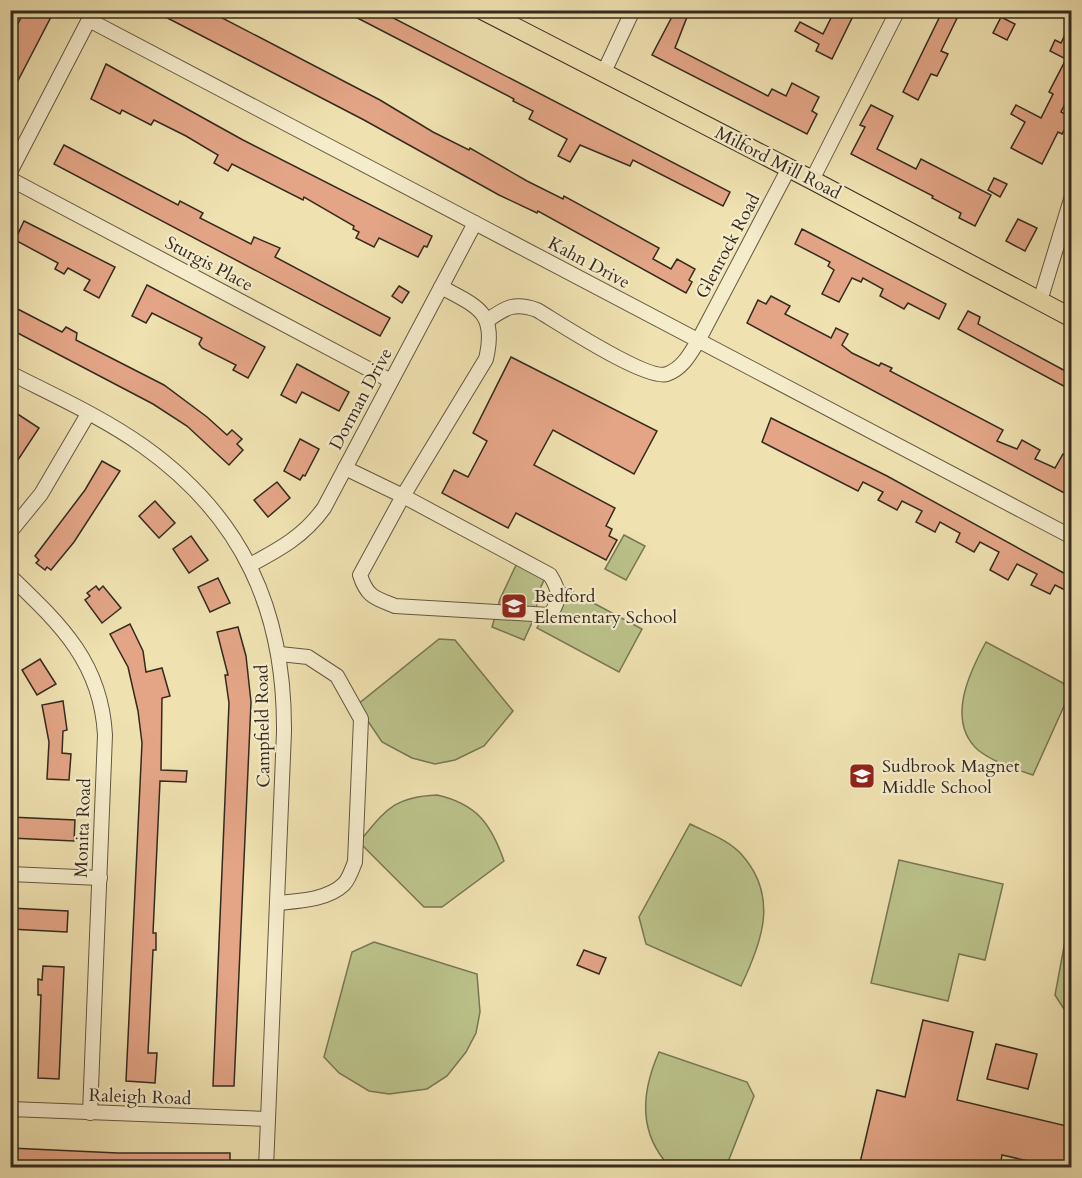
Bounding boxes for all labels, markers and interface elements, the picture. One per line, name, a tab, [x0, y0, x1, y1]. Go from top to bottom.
street label: Milford Mill Road	[711, 120, 846, 206]
street label: Glenrock Road	[690, 189, 766, 303]
street label: Sturgis Place	[161, 230, 257, 298]
street label: Kahn Drive	[544, 231, 634, 295]
street label: Dorman Drive	[324, 343, 398, 455]
place label: Bedford Elementary School	[534, 584, 677, 630]
school or university icon: Bedford Elementary School	[499, 591, 529, 621]
street label: Campfield Road	[249, 664, 277, 788]
place label: Sudbrook Magnet Middle School	[882, 754, 1020, 800]
school or university icon: Sudbrook Magnet Middle School	[847, 761, 877, 791]
street label: Monita Road	[69, 777, 97, 878]
street label: Raleigh Road	[88, 1083, 192, 1111]

